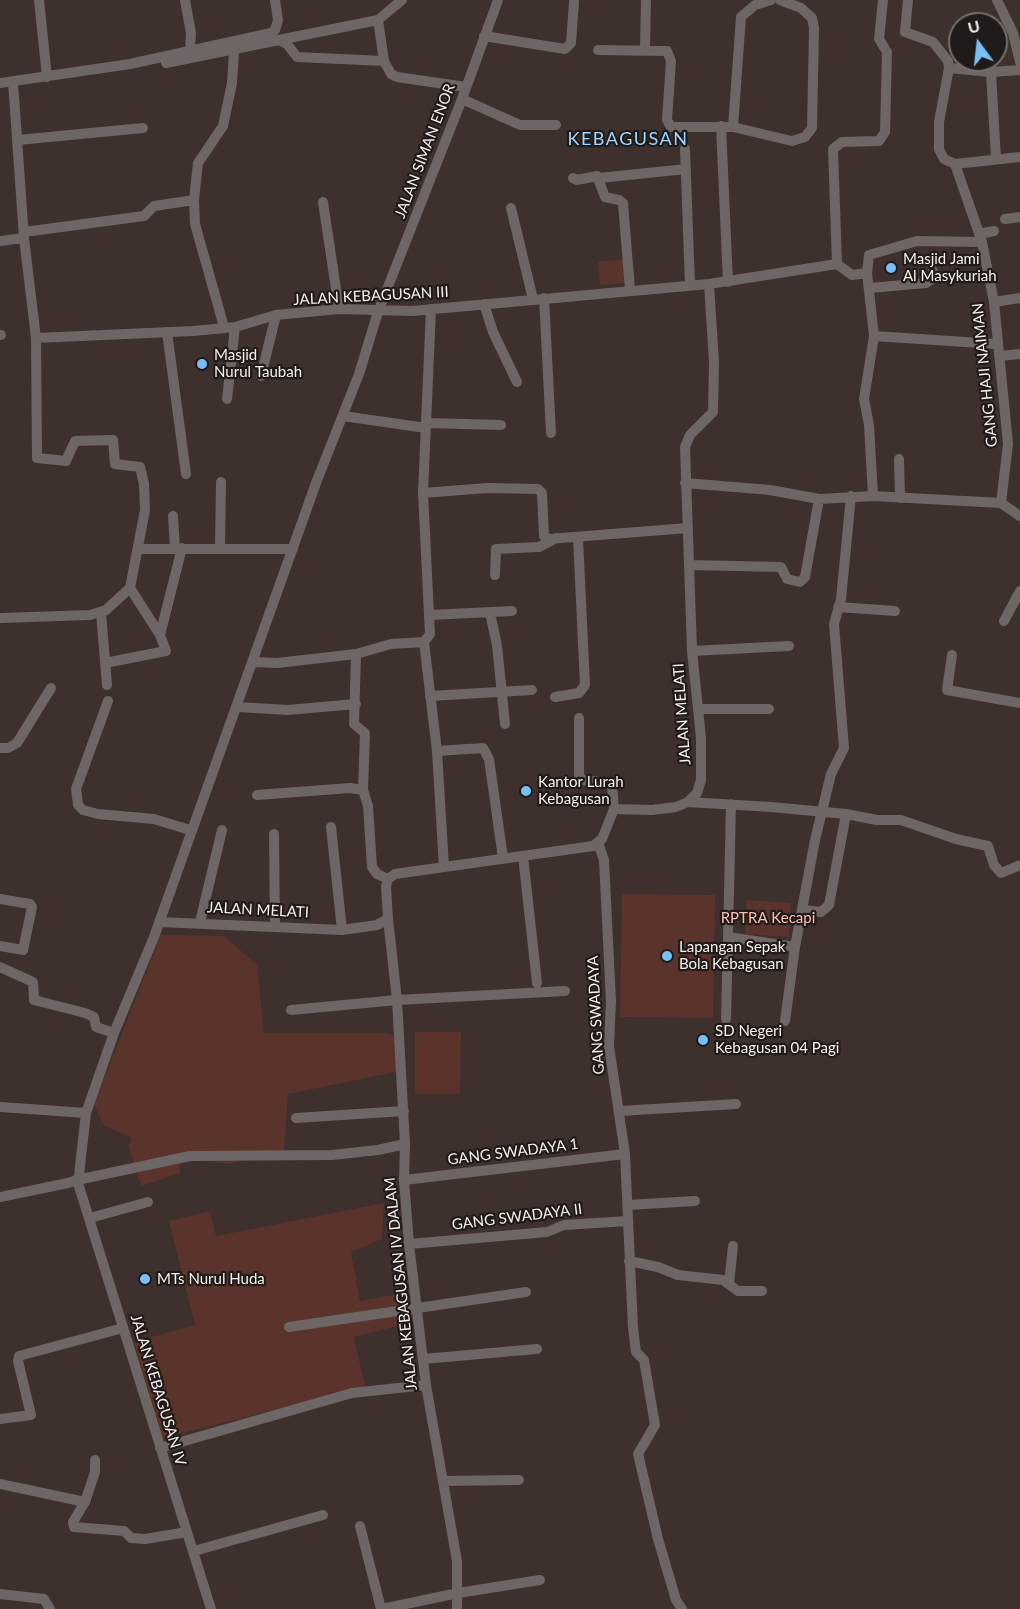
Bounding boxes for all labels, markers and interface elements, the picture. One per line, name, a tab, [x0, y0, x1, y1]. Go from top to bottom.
north arrow	[948, 12, 1008, 72]
text: U	[966, 15, 982, 37]
street label: JALAN SIMAN ENOR	[391, 81, 459, 221]
district label: KEBAGUSAN	[568, 128, 688, 150]
place label: Masjid Jami Al Masykuriah	[903, 250, 997, 285]
marker: Masjid Jami Al Masykuriah	[884, 261, 898, 275]
street label: JALAN KEBAGUSAN III	[293, 283, 449, 309]
street label: GANG HAJI NAIMAN	[968, 302, 1002, 448]
place label: Masjid Nurul Taubah	[214, 346, 302, 381]
marker: Masjid Nurul Taubah	[195, 357, 209, 371]
street label: JALAN MELATI	[669, 663, 695, 765]
place label: Kantor Lurah Kebagusan	[538, 773, 624, 808]
marker: Kantor Lurah Kebagusan	[519, 784, 533, 798]
street label: JALAN MELATI	[207, 898, 309, 922]
park label: RPTRA Kecapi	[721, 909, 815, 927]
place label: Lapangan Sepak Bola Kebagusan	[679, 938, 785, 973]
marker: Lapangan Sepak Bola Kebagusan	[660, 949, 674, 963]
street label: GANG SWADAYA	[584, 955, 608, 1075]
place label: SD Negeri Kebagusan 04 Pagi	[715, 1022, 839, 1057]
marker: SD Negeri Kebagusan 04 Pagi	[696, 1033, 710, 1047]
street label: GANG SWADAYA 1	[447, 1135, 579, 1169]
street label: JALAN KEBAGUSAN IV DALAM	[381, 1177, 421, 1391]
street label: GANG SWADAYA II	[451, 1200, 583, 1234]
place label: MTs Nurul Huda	[157, 1270, 265, 1288]
marker: MTs Nurul Huda	[138, 1272, 152, 1286]
street label: JALAN KEBAGUSAN IV	[126, 1312, 190, 1468]

